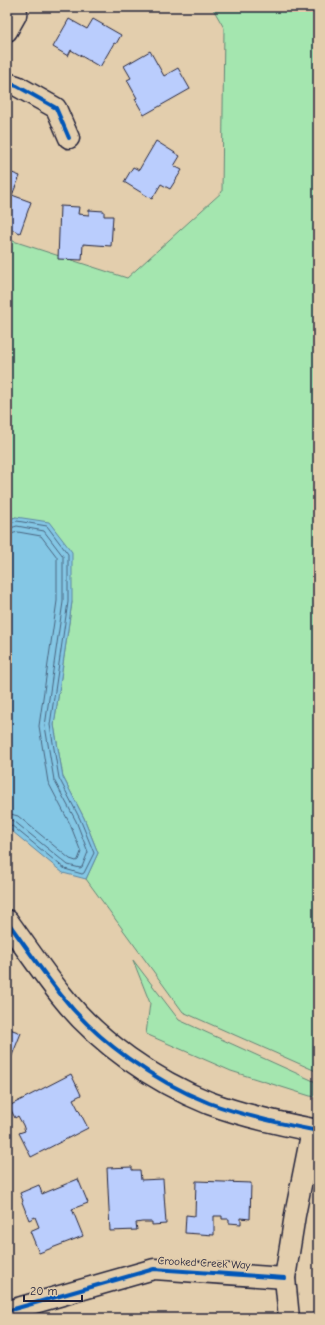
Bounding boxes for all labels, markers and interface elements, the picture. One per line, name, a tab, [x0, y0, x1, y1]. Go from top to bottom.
street label: Crooked Creek Way	[157, 1254, 251, 1272]
scale bar	[24, 1277, 82, 1303]
text: 20 m	[30, 1284, 58, 1298]

